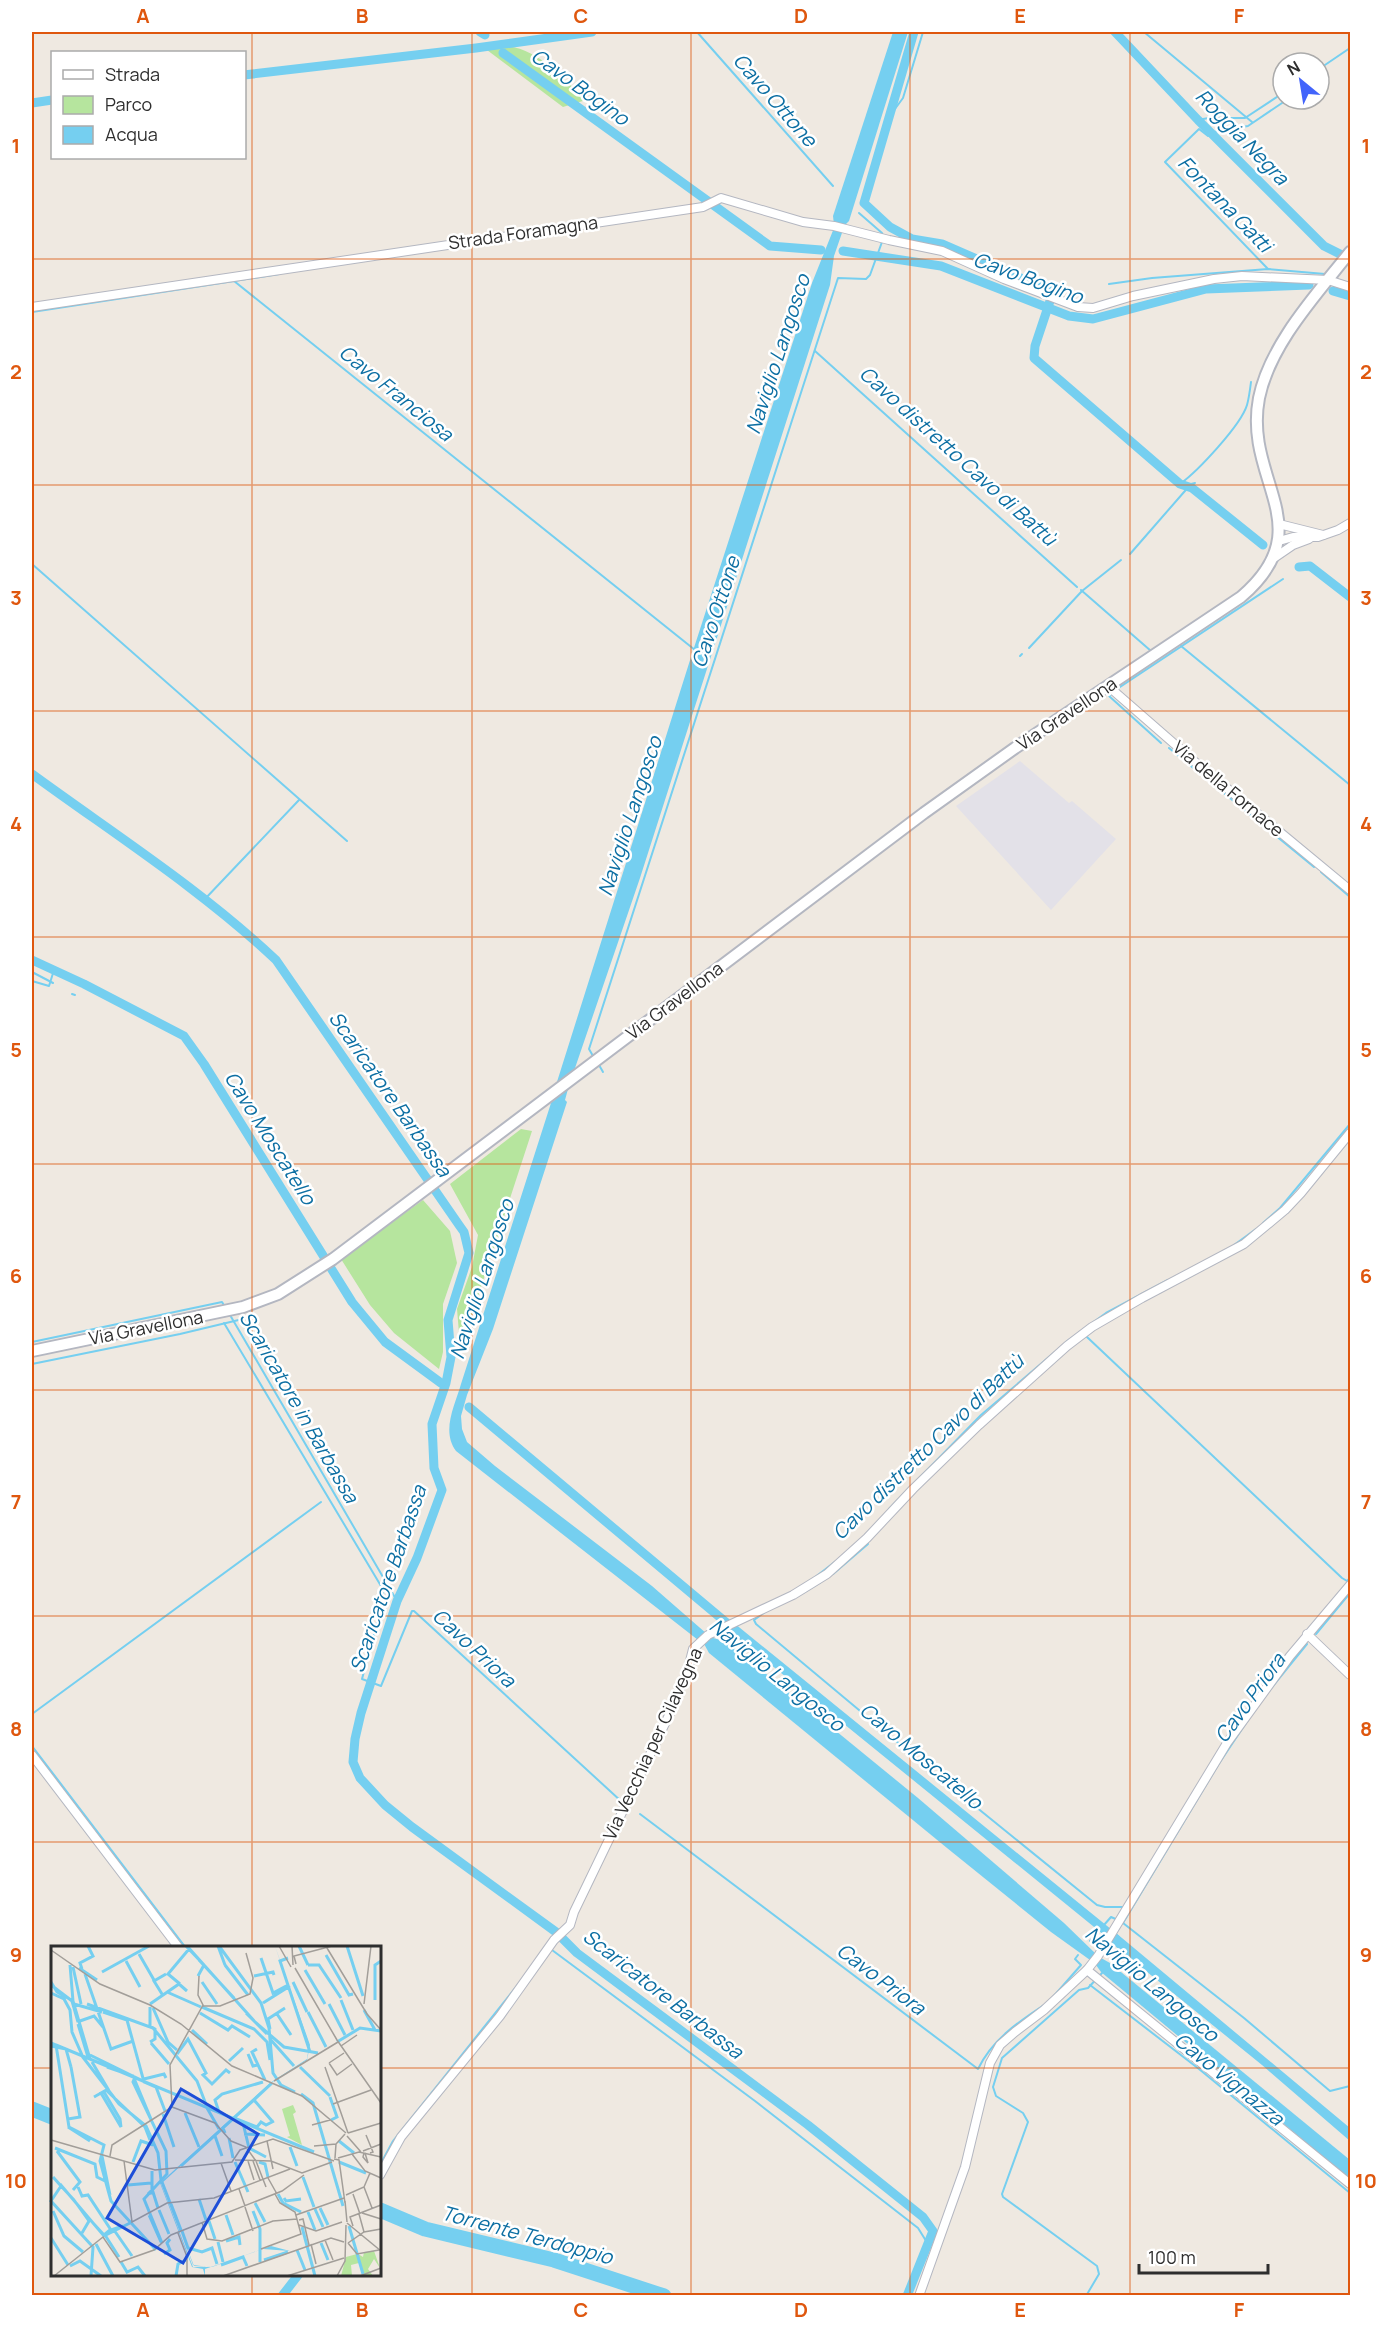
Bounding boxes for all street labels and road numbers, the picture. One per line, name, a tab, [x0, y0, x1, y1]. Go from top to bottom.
street label: Strada Foramagna	[446, 210, 599, 254]
street label: Via Gravellona	[1012, 671, 1121, 756]
street label: Via della Fornace	[1168, 735, 1289, 842]
street label: Via Gravellona	[621, 956, 728, 1045]
street label: Via Gravellona	[87, 1304, 205, 1350]
street label: Via Vecchia per Cilavegna	[597, 1644, 707, 1844]

